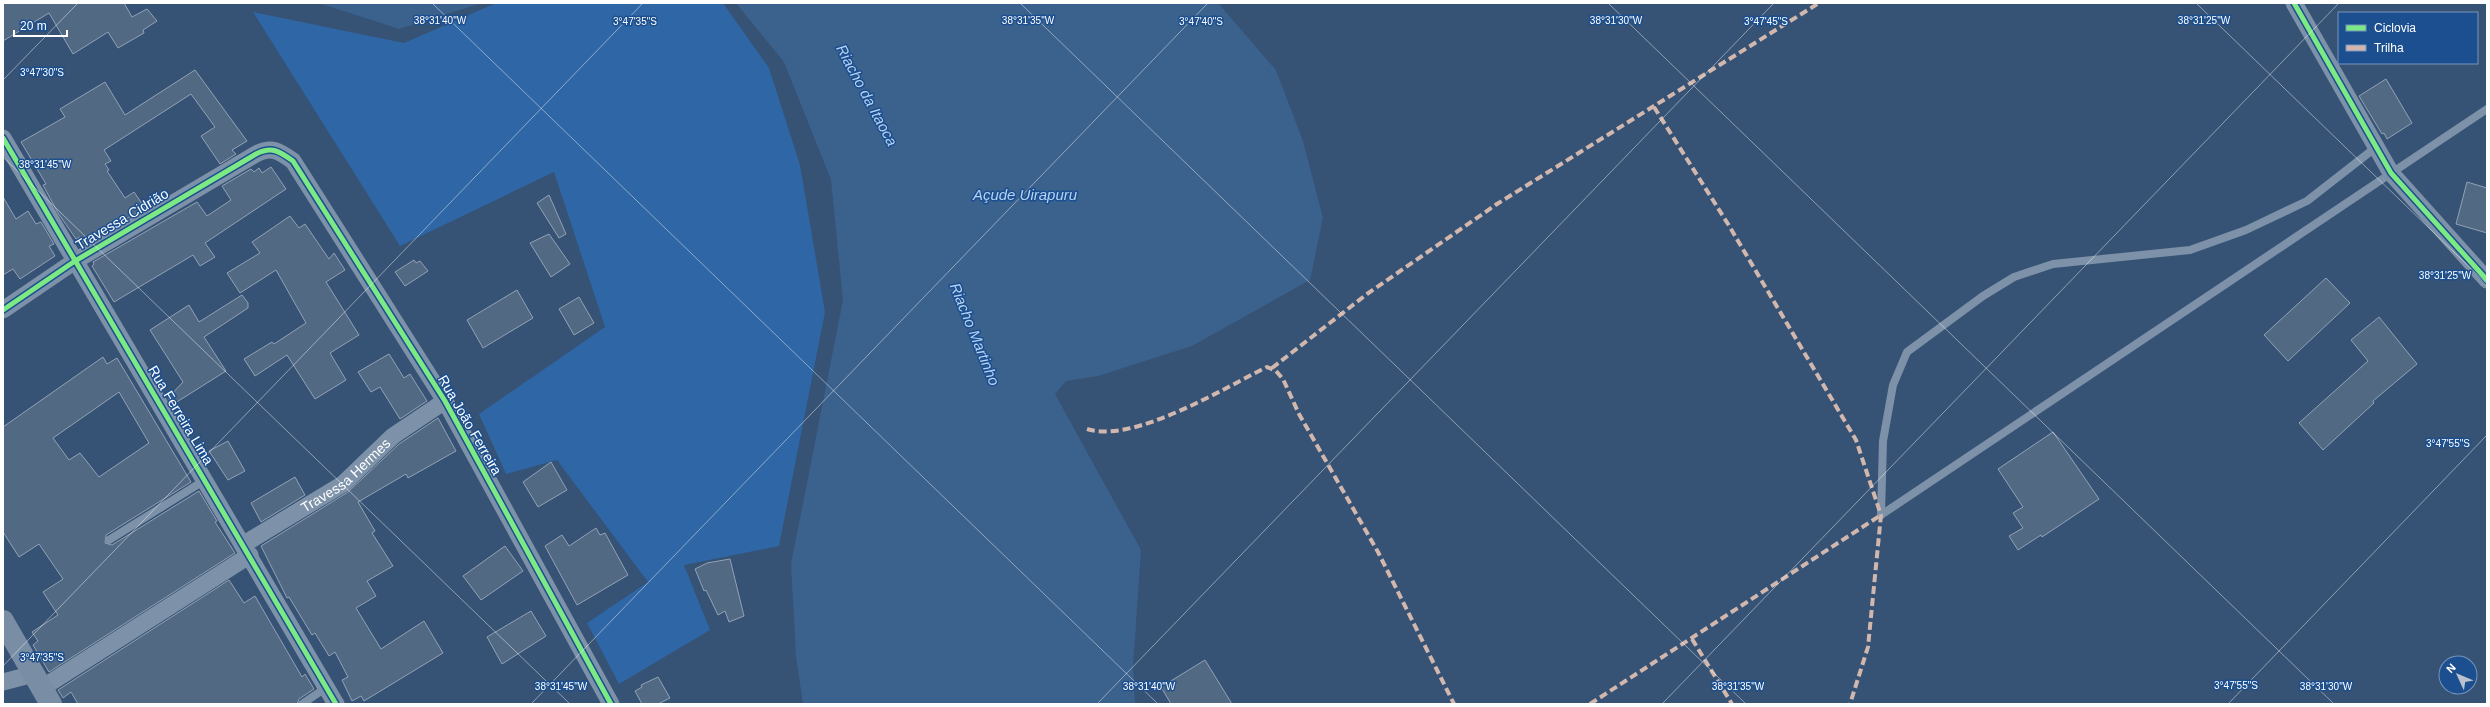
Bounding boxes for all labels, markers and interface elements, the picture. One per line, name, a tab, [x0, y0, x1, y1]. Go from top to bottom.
scale bar	[14, 12, 67, 38]
legend	[2338, 12, 2478, 64]
text: 38°31'40"W	[414, 15, 467, 26]
text: 38°31'35"W	[1002, 15, 1055, 26]
text: 38°31'30"W	[1590, 15, 1643, 26]
text: 38°31'25"W	[2178, 15, 2231, 26]
text: 3°47'35"S	[613, 16, 657, 27]
text: 3°47'40"S	[1179, 16, 1223, 27]
text: 3°47'45"S	[1744, 16, 1788, 27]
text: 20 m	[20, 19, 47, 33]
text: Ciclovia	[2374, 21, 2416, 35]
water label: Riacho da Itaoca	[833, 41, 901, 149]
text: Trilha	[2374, 41, 2404, 55]
text: 3°47'30"S	[20, 67, 64, 78]
text: 38°31'45"W	[19, 159, 72, 170]
street label: Travessa Cidrião	[73, 185, 171, 253]
water label: Açude Uirapuru	[972, 186, 1078, 203]
text: 38°31'25"W	[2419, 270, 2472, 281]
water label: Riacho Martinho	[947, 280, 1003, 388]
street label: Rua Ferreira Lima	[145, 363, 217, 468]
street label: Rua João Ferreira	[435, 372, 505, 478]
street label: Travessa Hermes	[298, 435, 393, 516]
text: 3°47'55"S	[2426, 438, 2470, 449]
text: 3°47'35"S	[20, 652, 64, 663]
north arrow	[2438, 655, 2478, 695]
text: N	[2444, 661, 2458, 675]
text: 3°47'55"S	[2214, 680, 2258, 691]
text: 38°31'45"W	[535, 681, 588, 692]
text: 38°31'40"W	[1123, 681, 1176, 692]
text: 38°31'35"W	[1712, 681, 1765, 692]
text: 38°31'30"W	[2300, 681, 2353, 692]

